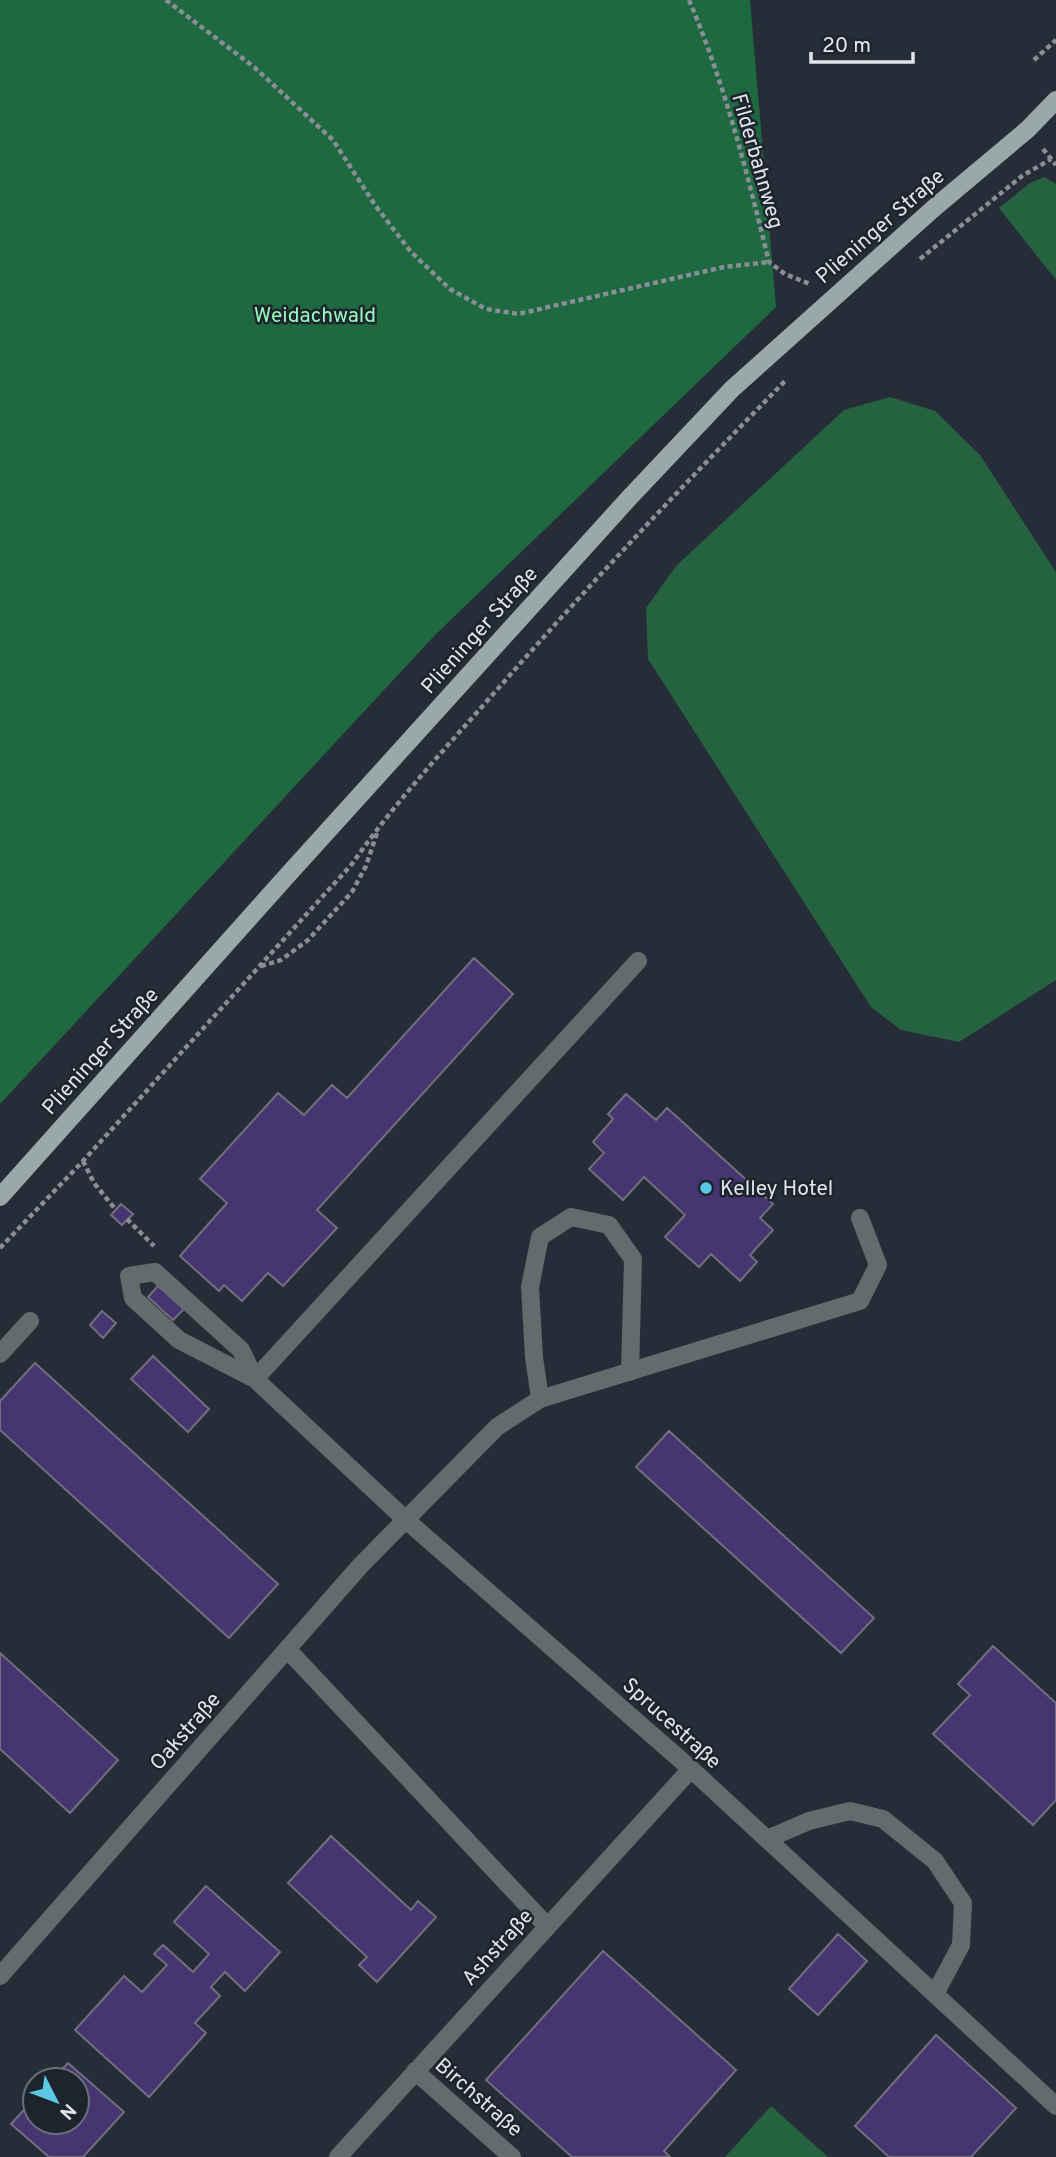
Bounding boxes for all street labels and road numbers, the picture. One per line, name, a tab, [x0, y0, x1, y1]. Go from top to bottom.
street label: Filderbahnweg	[724, 91, 789, 232]
street label: Plieninger Straße	[811, 164, 951, 291]
street label: Plieninger Straße	[416, 562, 544, 700]
street label: Plieninger Straße	[37, 983, 165, 1121]
street label: Sprucestraße	[616, 1673, 726, 1776]
street label: Oakstraße	[145, 1687, 228, 1777]
street label: Ashstraße	[457, 1904, 540, 1992]
street label: Birchstraße	[429, 2053, 527, 2144]

